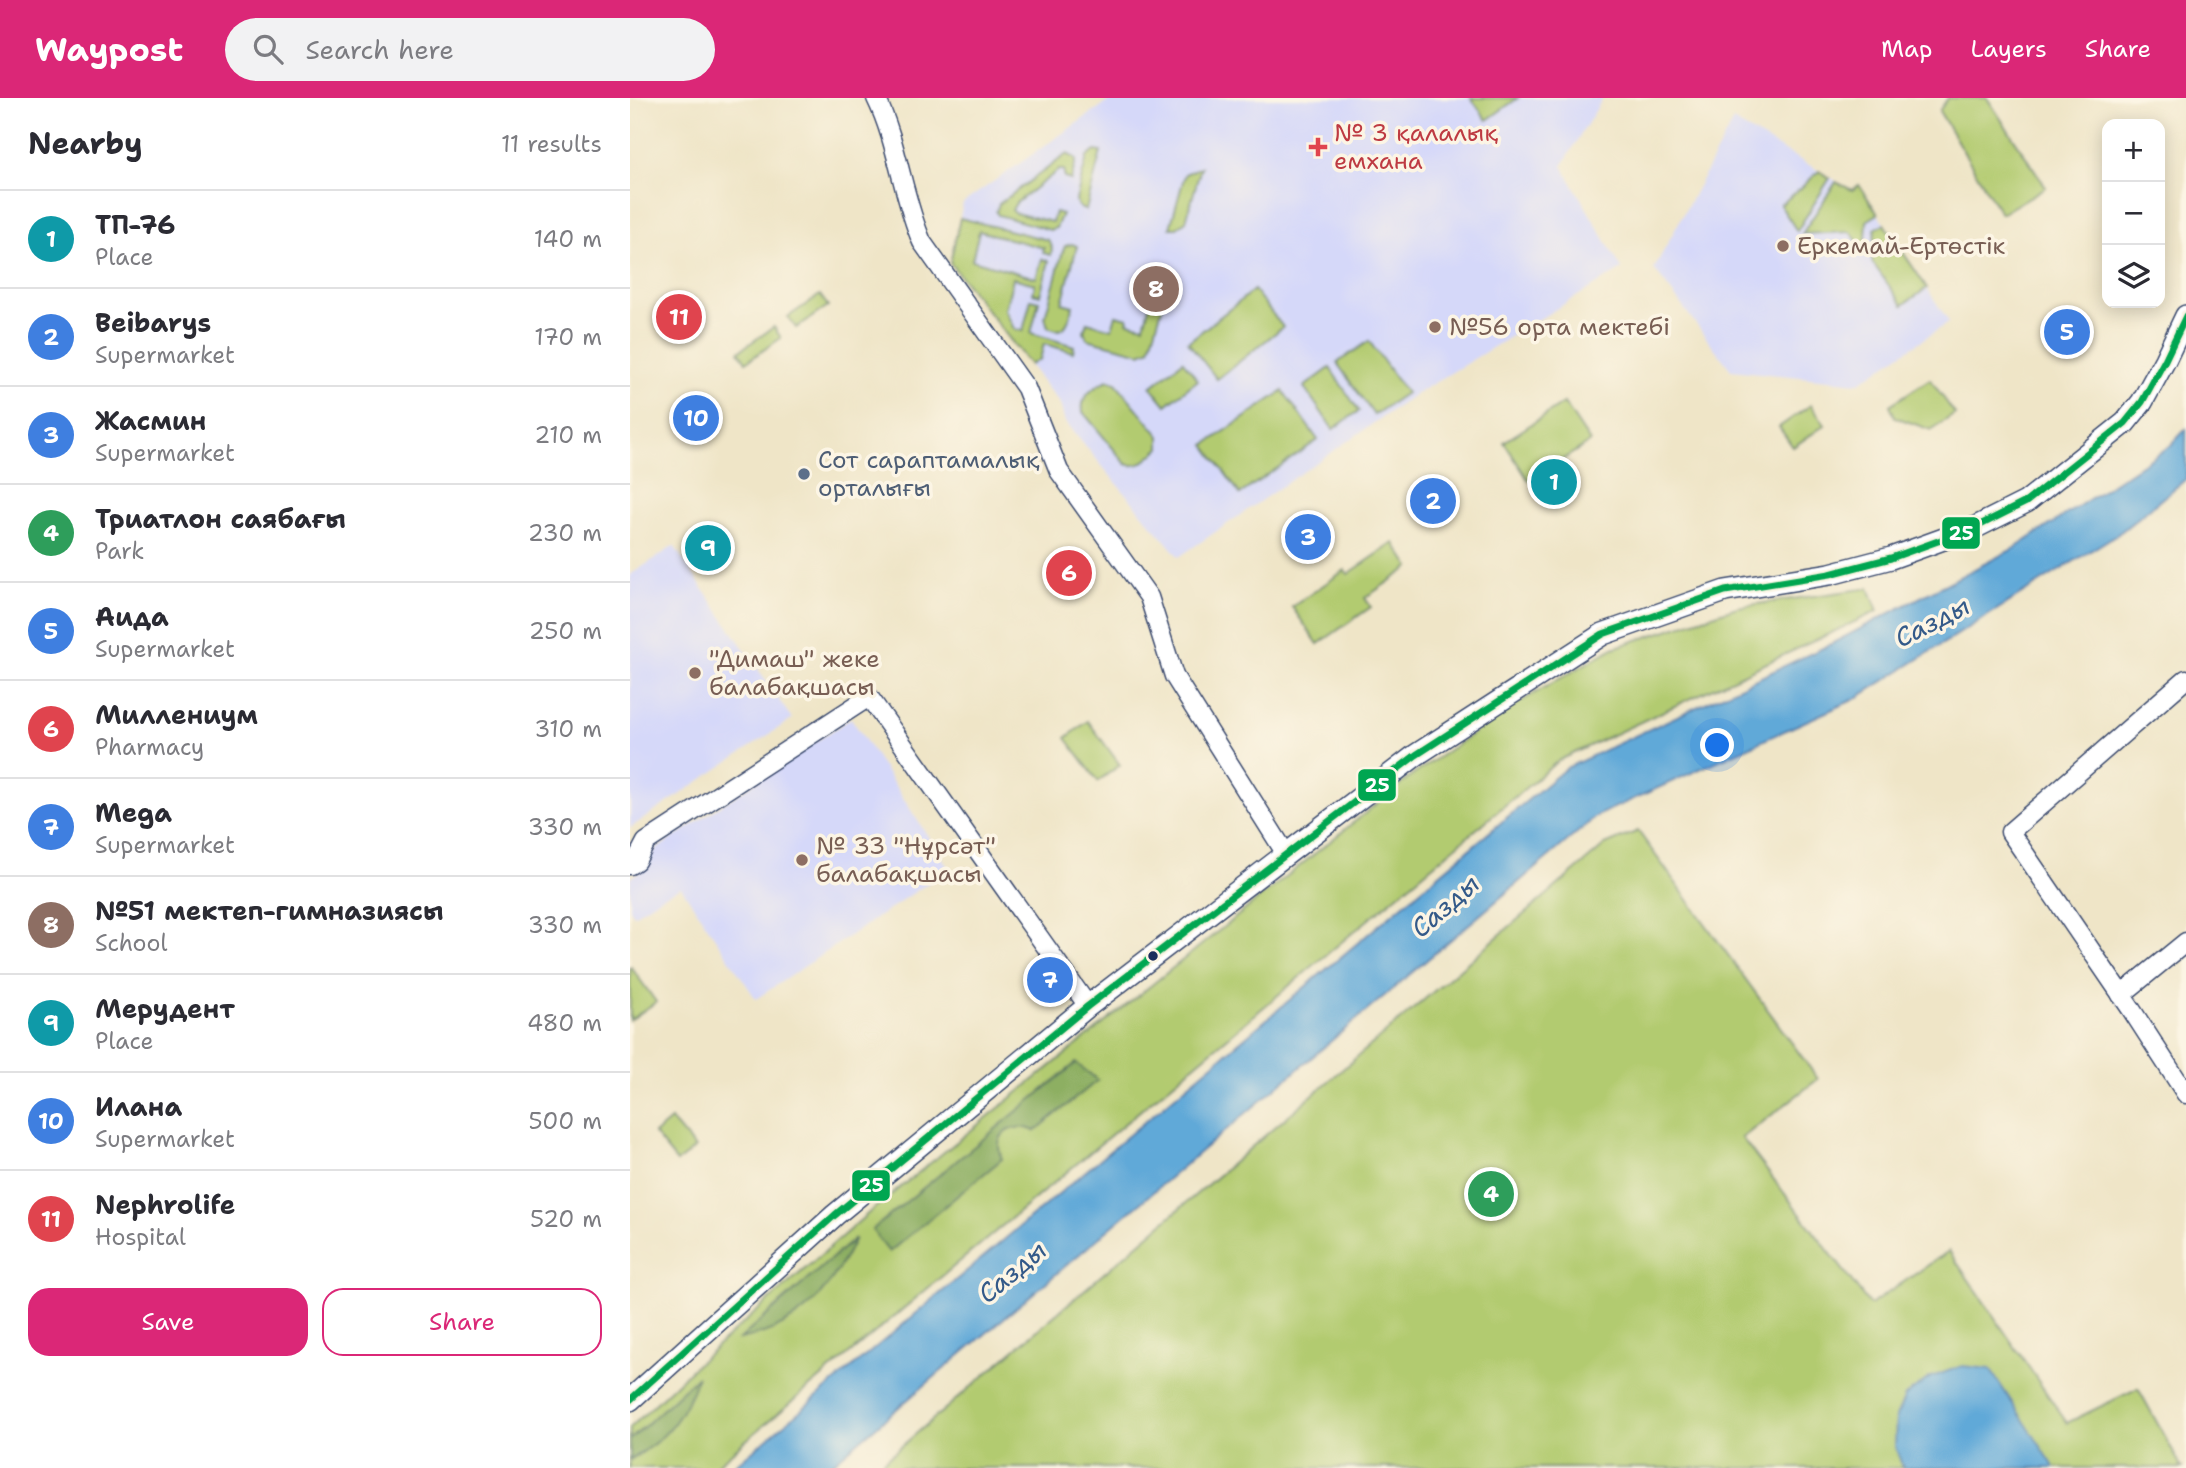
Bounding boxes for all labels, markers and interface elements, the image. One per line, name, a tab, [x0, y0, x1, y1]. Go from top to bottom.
search box	[225, 18, 715, 81]
text: Waypost	[35, 27, 183, 72]
icon: search	[249, 30, 287, 68]
text: Search here	[305, 32, 454, 67]
text: Map	[1881, 33, 1932, 65]
text: Layers	[1970, 33, 2047, 65]
text: Share	[2085, 33, 2151, 65]
place label: № 3 қалалық емхана	[1334, 117, 1498, 177]
map controls	[2102, 119, 2165, 308]
button: +	[2102, 119, 2165, 182]
text: Nearby	[28, 123, 143, 164]
text: 11 results	[501, 129, 602, 159]
marker: № 3 қалалық емхана	[1308, 137, 1328, 157]
button: −	[2102, 182, 2165, 245]
text: ТП-76	[95, 207, 175, 242]
text: 1	[46, 224, 56, 254]
text: 140 m	[534, 224, 602, 254]
place label: Еркемай-Ертөстік	[1797, 230, 2005, 262]
marker: Еркемай-Ертөстік	[1775, 238, 1791, 254]
text: Place	[95, 242, 154, 272]
button: layers	[2102, 245, 2165, 308]
pin: 8	[1133, 263, 1179, 315]
pin: 11	[656, 291, 702, 343]
text: Beibarys	[95, 305, 211, 340]
pin: 5	[2044, 306, 2090, 358]
place label: №56 орта мектебі	[1449, 311, 1670, 343]
marker: №56 орта мектебі	[1427, 319, 1443, 335]
text: 2	[43, 322, 59, 352]
text: 170 m	[534, 322, 602, 352]
text: Supermarket	[95, 340, 235, 370]
pin: 10	[673, 392, 719, 444]
text: Жасмин	[95, 403, 206, 438]
text: 3	[43, 420, 59, 450]
text: 210 m	[534, 420, 602, 450]
text: Supermarket	[95, 438, 235, 468]
place label: Сот сараптамалық орталығы	[818, 444, 1040, 504]
pin: 1	[1531, 456, 1577, 508]
marker: Сот сараптамалық орталығы	[796, 466, 812, 482]
pin: 2	[1410, 475, 1456, 527]
text: Триатлон саябағы	[95, 501, 346, 536]
pin: 3	[1285, 511, 1331, 563]
line badge: 25	[1941, 516, 1981, 550]
text: 4	[43, 518, 59, 548]
text: 230 m	[528, 518, 602, 548]
text: 25	[1948, 521, 1974, 546]
pin: 9	[685, 522, 731, 574]
text: Park	[95, 536, 144, 566]
pin: 6	[1046, 547, 1092, 599]
water label: Сазды	[1888, 588, 1975, 655]
text: Аида	[95, 599, 169, 634]
text: 5	[44, 616, 58, 646]
text: 250 m	[529, 616, 602, 646]
text: Supermarket	[95, 634, 235, 664]
place label: "Димаш" жеке балабақшасы	[709, 643, 880, 703]
marker: "Димаш" жеке балабақшасы	[687, 665, 703, 681]
text: Миллениум	[95, 697, 258, 732]
text: 6	[43, 714, 59, 744]
text: 310 m	[534, 714, 602, 744]
your location	[1700, 728, 1734, 762]
text: Pharmacy	[95, 732, 204, 762]
line badge: 25	[1357, 768, 1397, 802]
text: 25	[1364, 773, 1390, 798]
text: Mega	[95, 795, 172, 830]
text: 7	[43, 812, 59, 842]
text: 330 m	[528, 812, 602, 842]
text: Supermarket	[95, 830, 235, 860]
place label: № 33 "Нұрсәт" балабақшасы	[816, 830, 996, 890]
marker: № 33 "Нұрсәт" балабақшасы	[794, 852, 810, 868]
water label: Сазды	[1403, 866, 1486, 945]
text: №51 мектеп-гимназиясы	[95, 893, 444, 928]
text: 8	[43, 910, 59, 940]
text: 330 m	[528, 910, 602, 940]
text: School	[95, 928, 167, 958]
unlabelled marker	[1146, 949, 1160, 963]
pin: 7	[1027, 954, 1073, 1006]
text: Мерудент	[95, 991, 235, 1026]
text: 9	[43, 1008, 59, 1038]
text: 480 m	[527, 1008, 602, 1038]
text: Place	[95, 1026, 154, 1056]
text: Илана	[95, 1089, 182, 1124]
text: 10	[38, 1106, 64, 1136]
text: 500 m	[528, 1106, 602, 1136]
text: Supermarket	[95, 1124, 235, 1154]
pin: 4	[1468, 1168, 1514, 1220]
line badge: 25	[851, 1169, 891, 1202]
text: 25	[858, 1173, 884, 1198]
text: Nephrolife	[95, 1187, 235, 1222]
text: 11	[41, 1204, 61, 1234]
text: 520 m	[530, 1204, 602, 1234]
text: Hospital	[95, 1222, 186, 1252]
water label: Сазды	[970, 1233, 1053, 1311]
button: Save	[28, 1288, 308, 1356]
button: Share	[322, 1288, 602, 1356]

